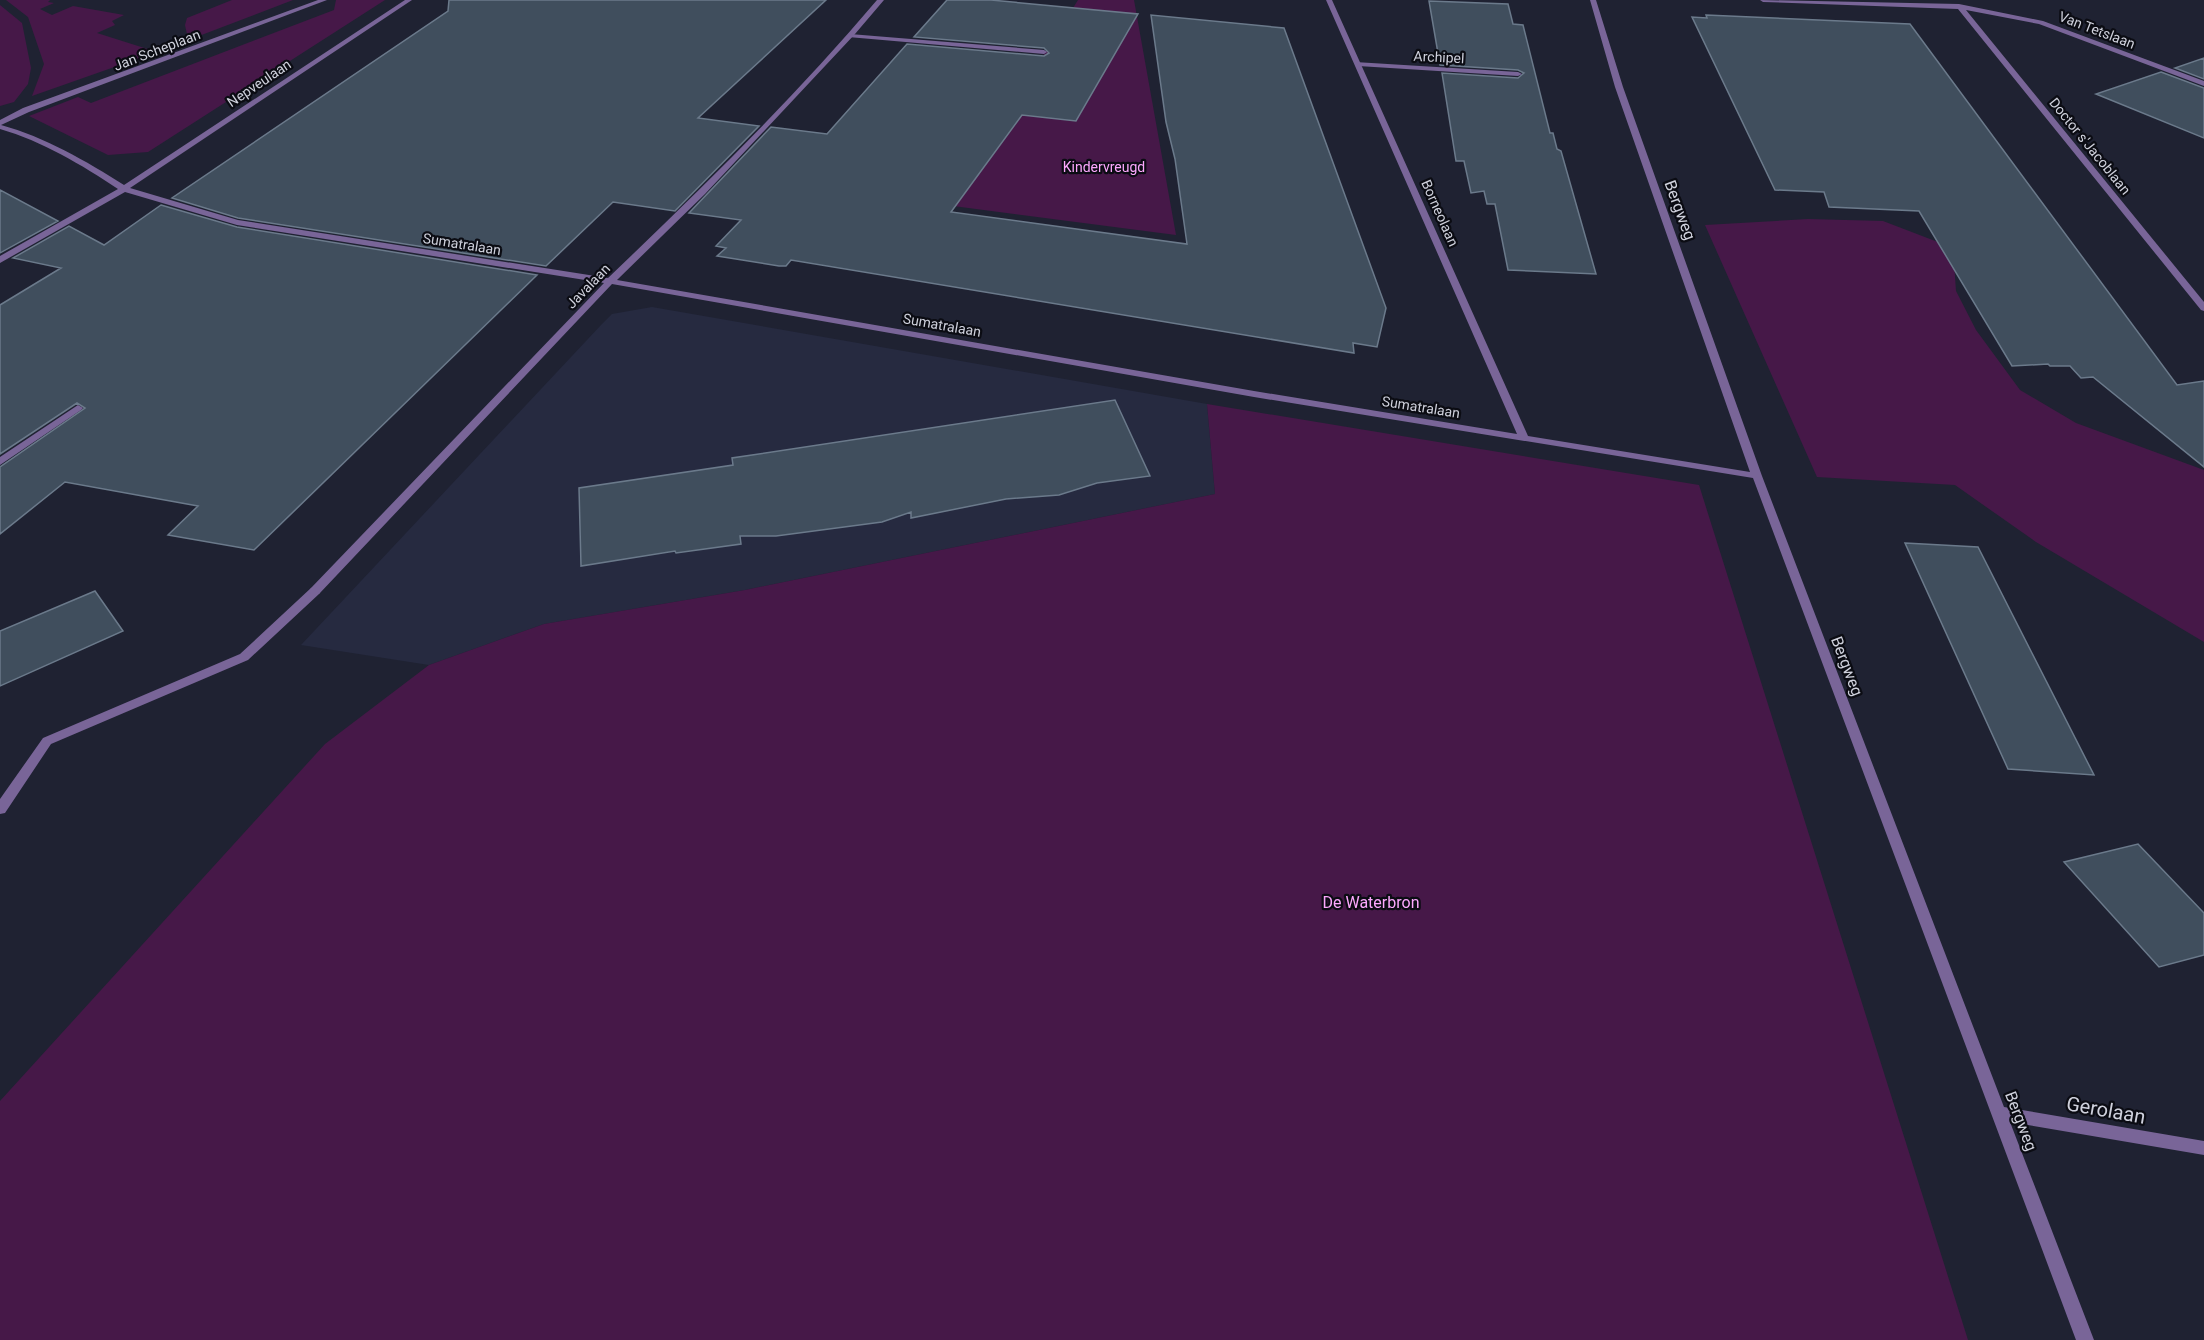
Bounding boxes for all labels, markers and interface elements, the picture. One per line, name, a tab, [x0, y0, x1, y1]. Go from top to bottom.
street label: Van Tetslaan	[2057, 8, 2137, 52]
street label: Jan Scheplaan	[111, 26, 203, 74]
street label: Archipel	[1413, 48, 1465, 66]
street label: Nepveulaan	[224, 56, 294, 110]
street label: Doctor s'Jacoblaan	[2046, 94, 2134, 198]
park label: Kindervreugd	[1063, 159, 1145, 175]
street label: Borneolaan	[1418, 177, 1462, 249]
street label: Bergweg	[1660, 178, 1700, 242]
street label: Sumatralaan	[422, 230, 502, 258]
street label: Javalaan	[563, 260, 613, 312]
street label: Sumatralaan	[902, 310, 982, 340]
street label: Sumatralaan	[1381, 393, 1461, 421]
street label: Bergweg	[1827, 634, 1867, 698]
park label: De Waterbron	[1323, 893, 1419, 912]
street label: Bergweg	[2001, 1089, 2041, 1153]
street label: Gerolaan	[2065, 1091, 2147, 1129]

